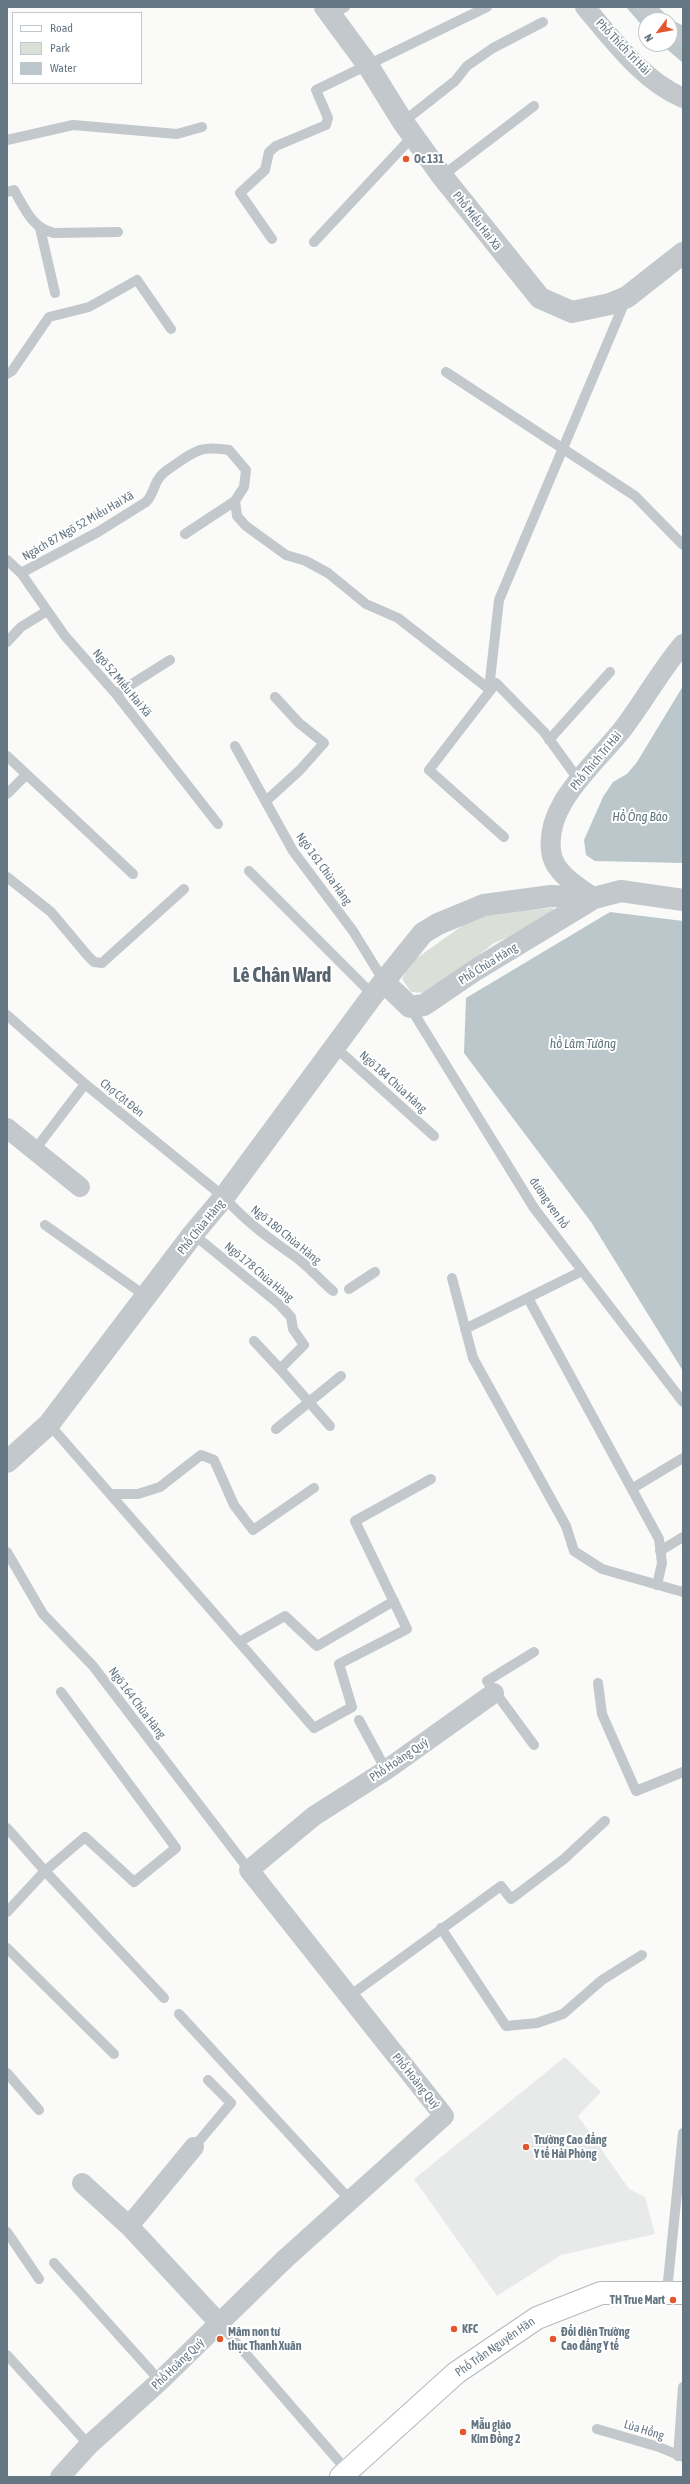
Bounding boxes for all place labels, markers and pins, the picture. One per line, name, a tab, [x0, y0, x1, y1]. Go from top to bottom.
place label: Oc 131	[414, 152, 444, 166]
marker: Oc 131	[401, 154, 411, 164]
place label: Trường Cao đẳng Y tế Hải Phòng	[534, 2133, 607, 2161]
marker: Trường Cao đẳng Y tế Hải Phòng	[521, 2142, 531, 2152]
place label: TH True Mart	[610, 2293, 665, 2307]
marker: TH True Mart	[668, 2295, 678, 2305]
place label: KFC	[462, 2322, 478, 2336]
marker: KFC	[449, 2324, 459, 2334]
place label: Mâm non tư thục Thanh Xuân	[228, 2325, 301, 2353]
place label: Đối diện Trường Cao đẳng Y tế	[561, 2325, 630, 2353]
marker: Mâm non tư thục Thanh Xuân	[215, 2334, 225, 2344]
marker: Đối diện Trường Cao đẳng Y tế	[548, 2334, 558, 2344]
place label: Mẫu giáo Kim Đồng 2	[471, 2418, 521, 2446]
marker: Mẫu giáo Kim Đồng 2	[458, 2427, 468, 2437]

